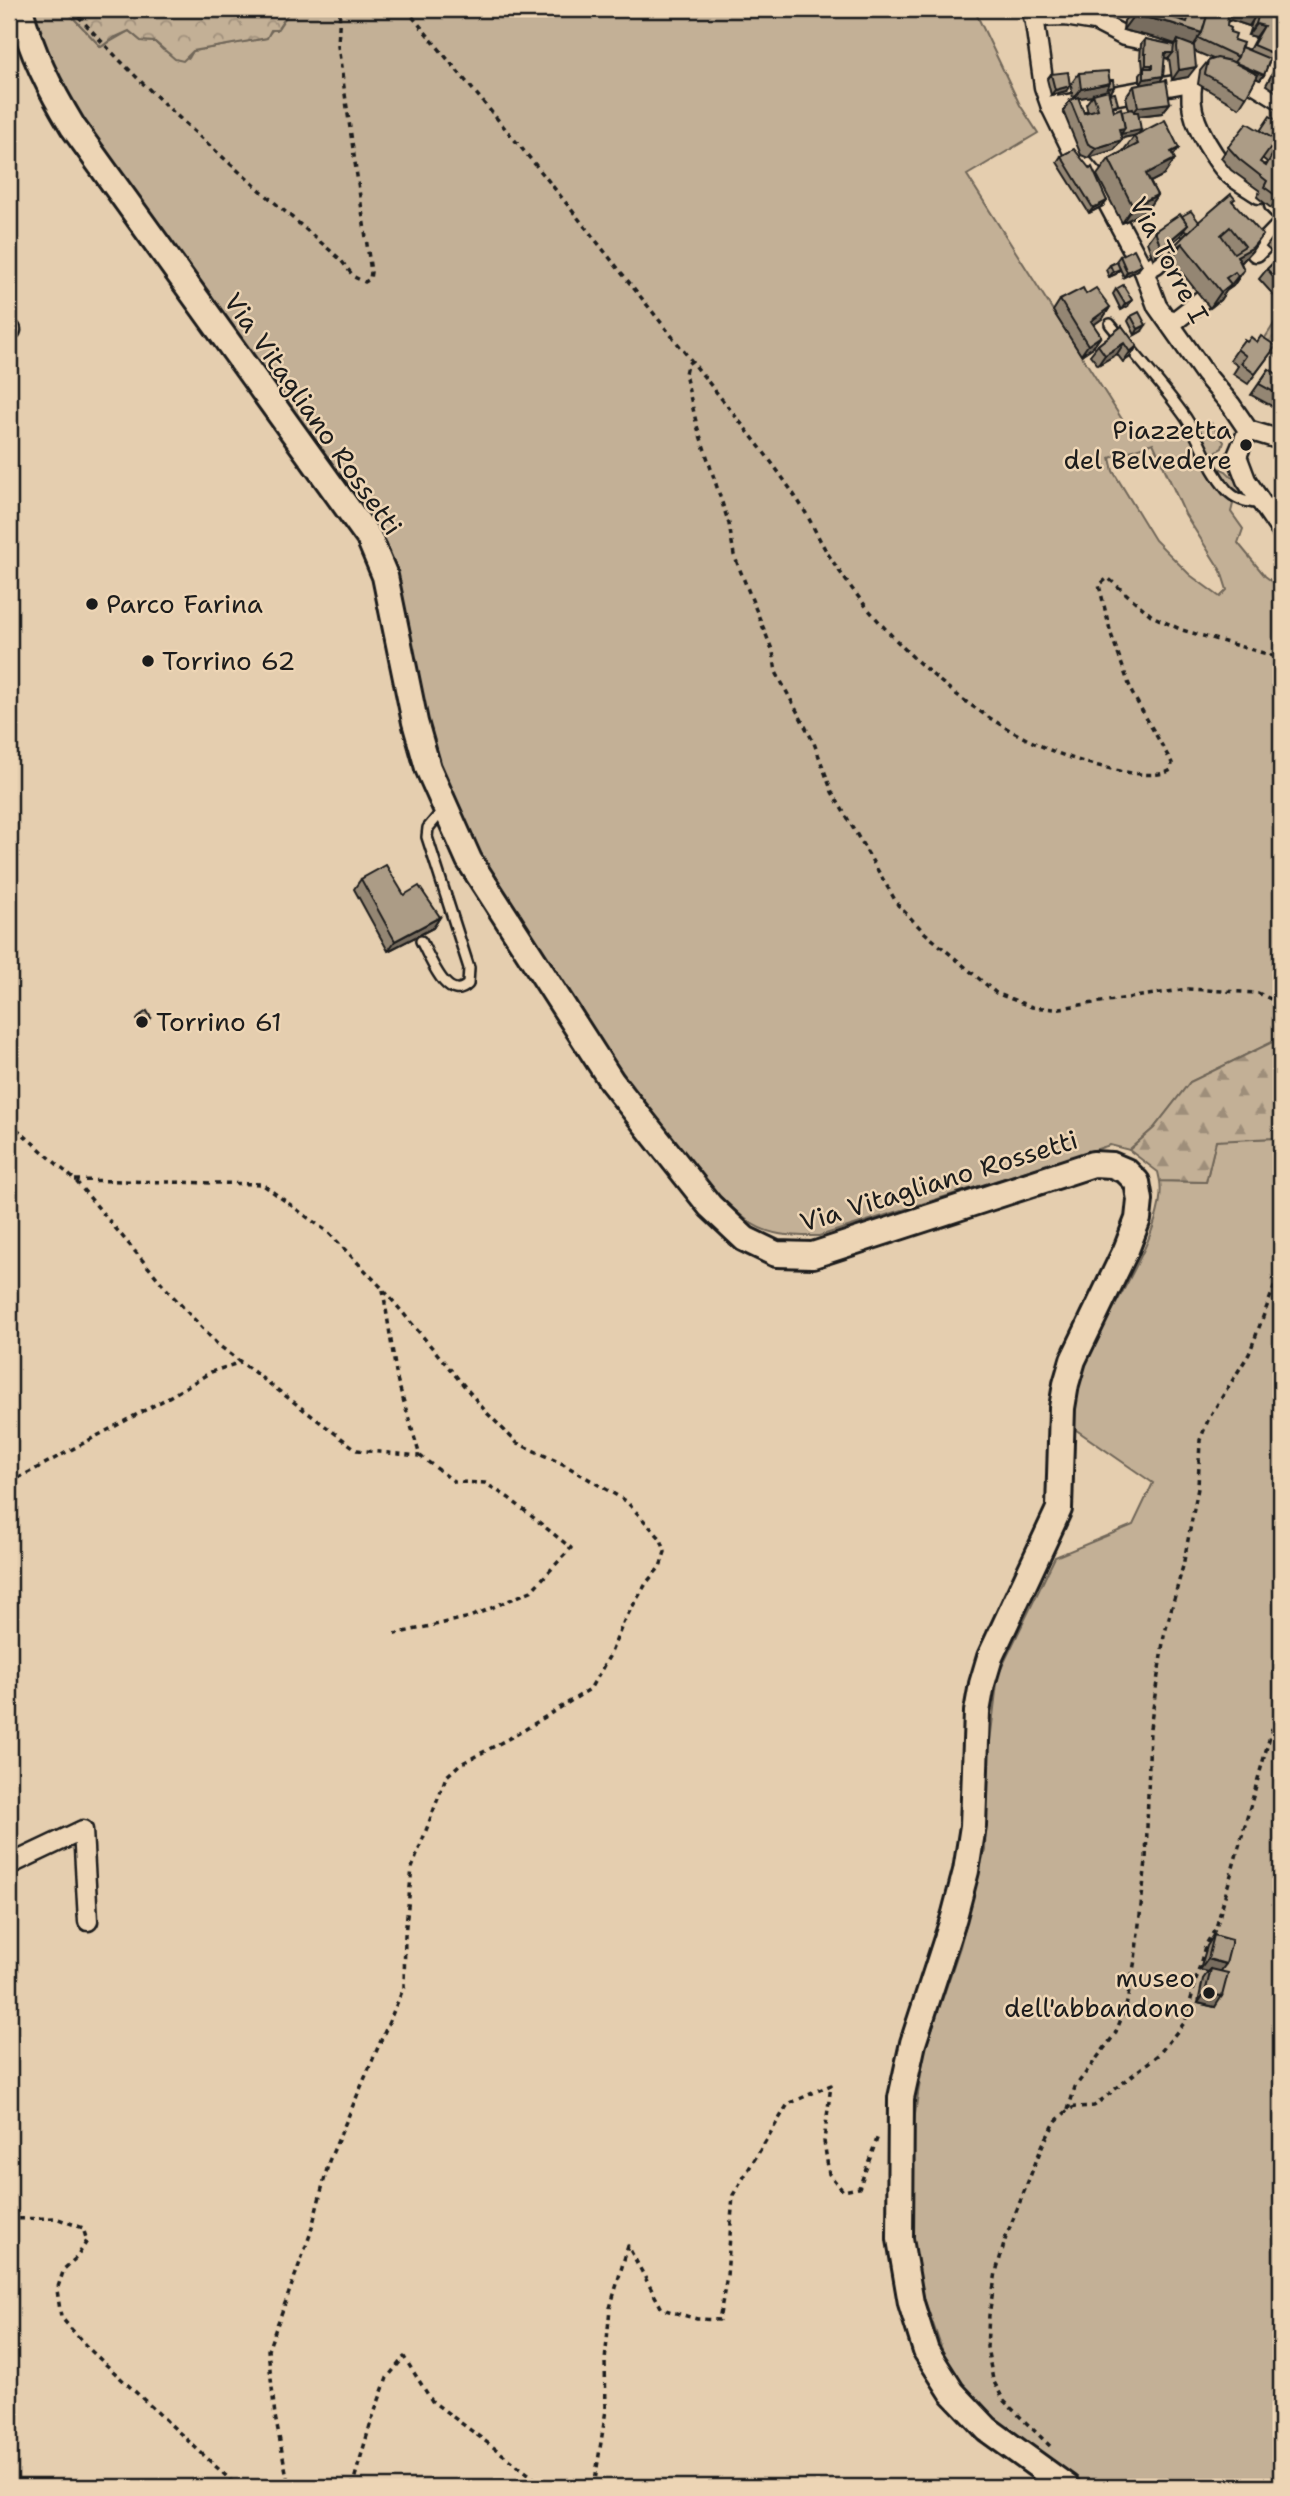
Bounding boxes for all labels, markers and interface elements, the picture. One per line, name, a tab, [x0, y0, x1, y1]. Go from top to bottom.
street label: Via Torre I	[1122, 191, 1217, 329]
street label: Via Vitagliano Rossetti	[216, 285, 411, 542]
place label: Piazzetta del Belvedere	[1064, 412, 1232, 477]
marker: Piazzetta del Belvedere	[1238, 437, 1254, 453]
place label: Parco Farina	[106, 586, 263, 621]
marker: Parco Farina	[84, 596, 100, 612]
place label: Torrino 62	[162, 643, 295, 678]
marker: Torrino 62	[140, 653, 156, 669]
place label: Torrino 61	[156, 1004, 282, 1039]
marker: Torrino 61	[134, 1014, 150, 1030]
street label: Via Vitagliano Rossetti	[796, 1122, 1082, 1239]
place label: museo dell'abbandono	[1004, 1960, 1195, 2025]
marker: museo dell'abbandono	[1201, 1985, 1217, 2001]

